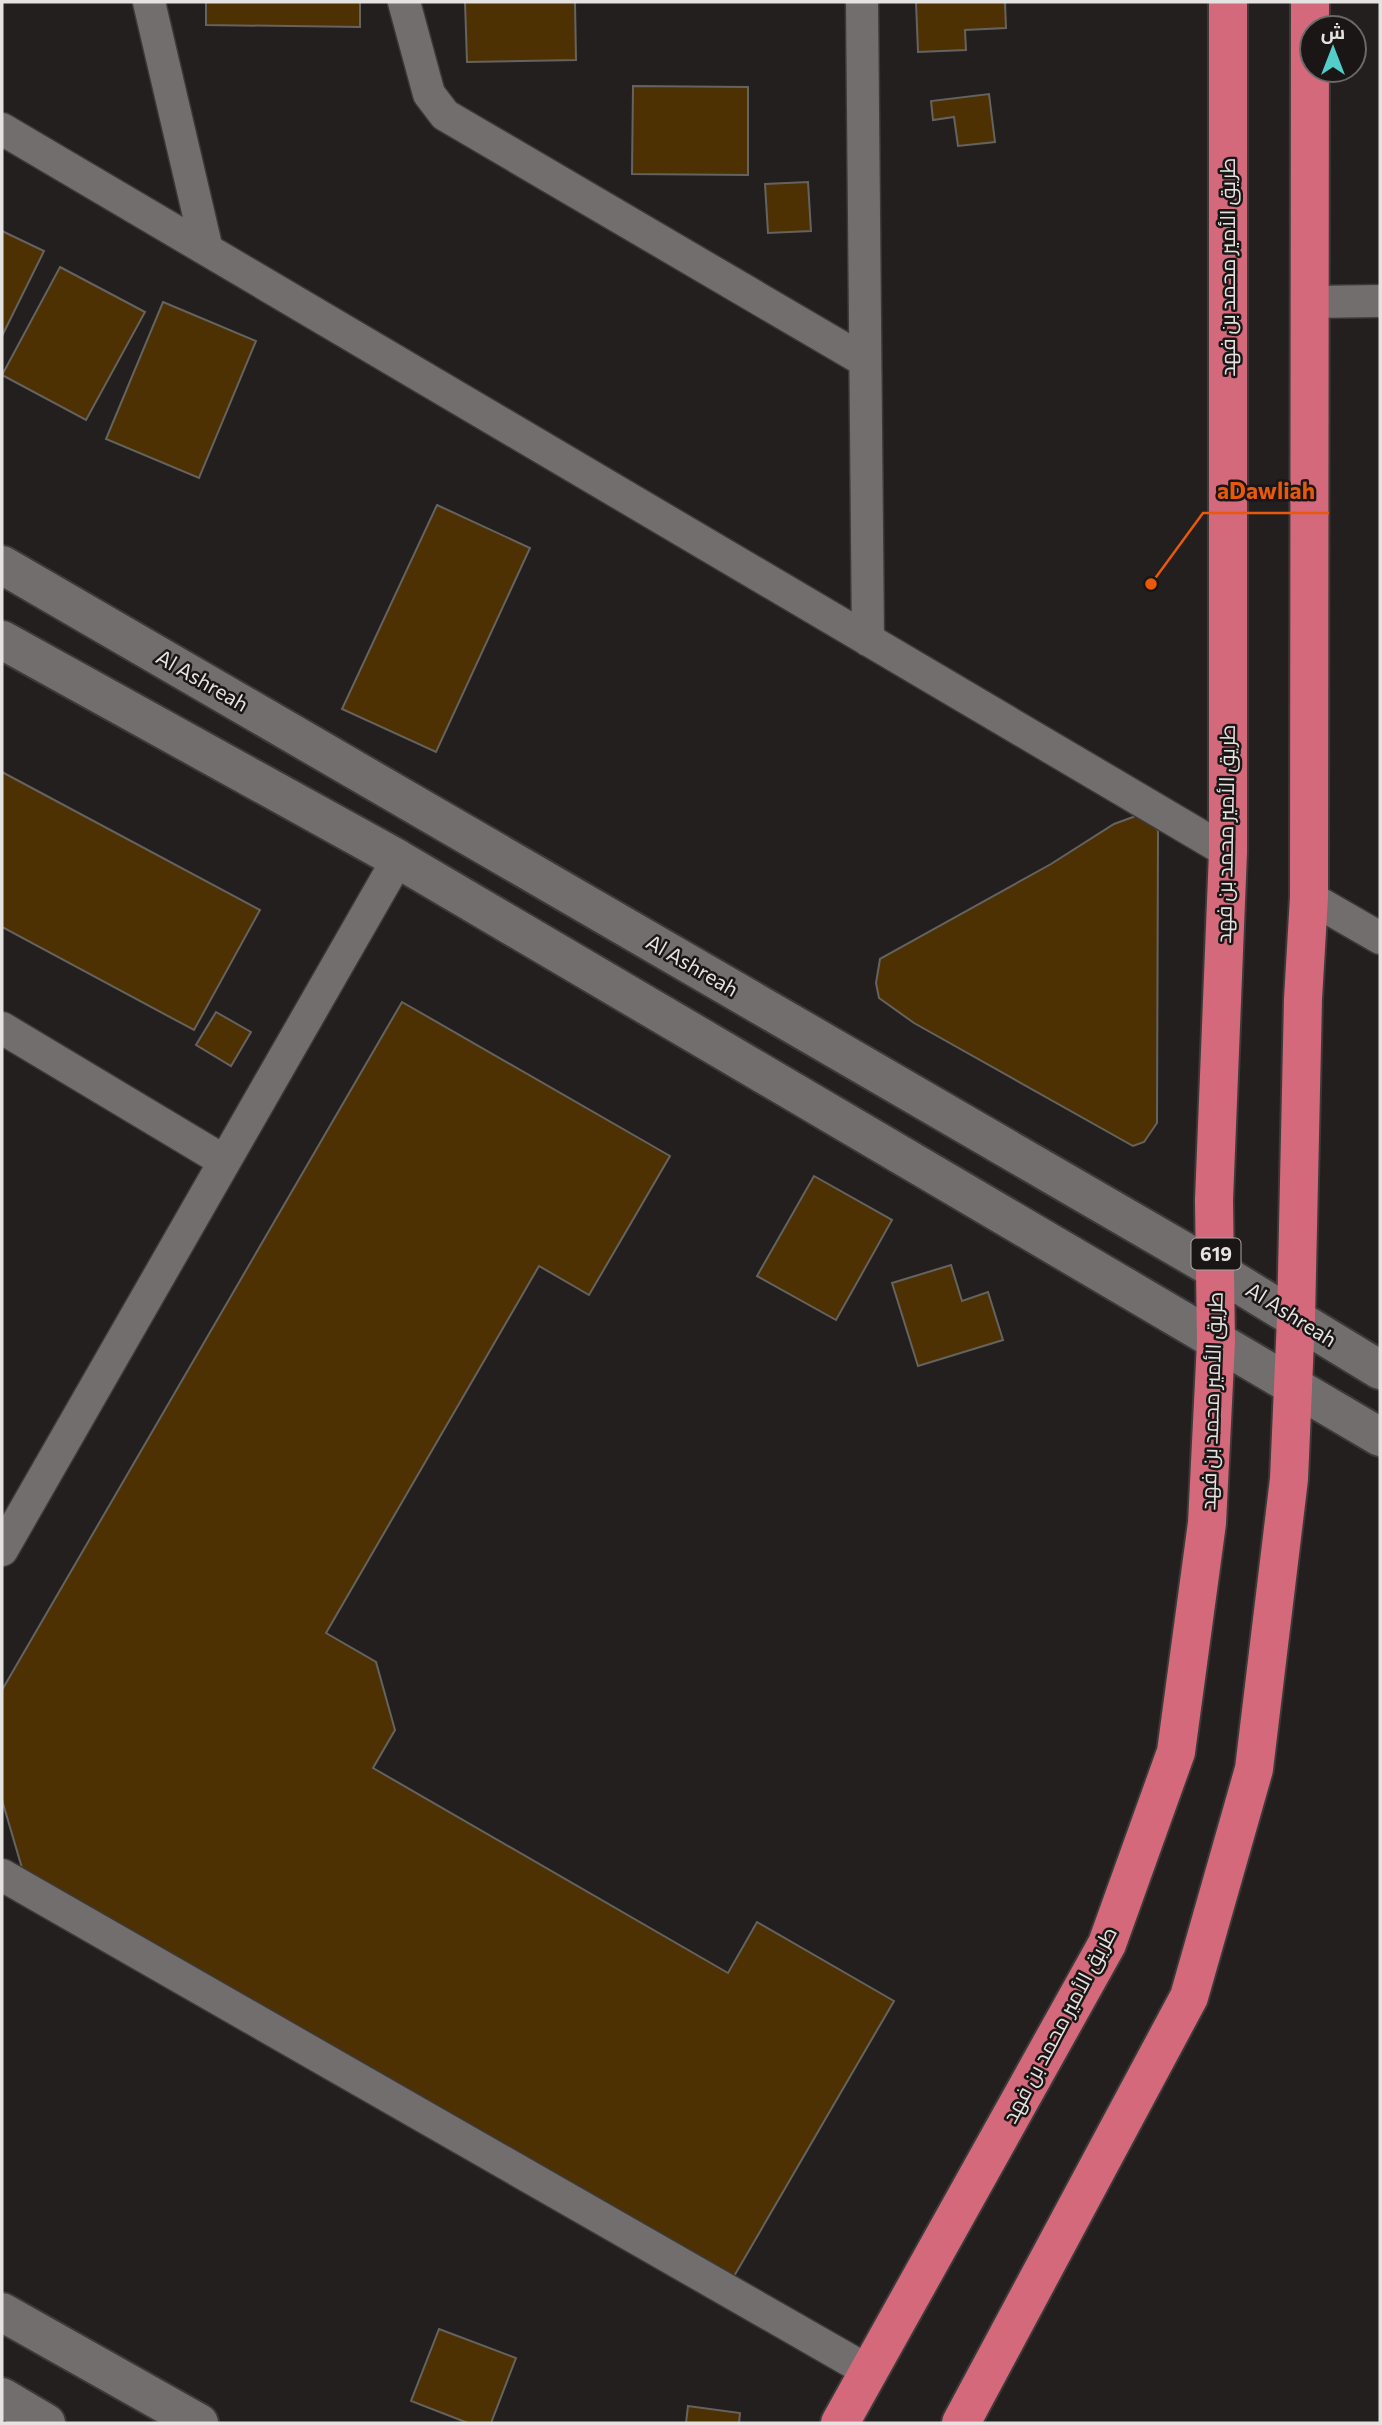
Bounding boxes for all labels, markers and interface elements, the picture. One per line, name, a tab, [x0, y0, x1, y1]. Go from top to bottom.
north arrow	[1298, 14, 1368, 84]
text: ش	[1321, 20, 1345, 44]
street label: طريق الأمير محمد بن فهد	[1214, 158, 1241, 376]
callout: aDawliah	[1203, 469, 1329, 513]
text: aDawliah	[1217, 476, 1315, 504]
street label: Al Ashreah	[152, 643, 253, 716]
street label: طريق الأمير محمد بن فهد	[1210, 724, 1241, 944]
street label: Al Ashreah	[642, 928, 743, 1001]
road number: 619	[1192, 1238, 1240, 1270]
street label: Al Ashreah	[1242, 1276, 1342, 1351]
street label: طريق الأمير محمد بن فهد	[1194, 1291, 1229, 1511]
street label: طريق الأمير محمد بن فهد	[996, 1922, 1123, 2128]

